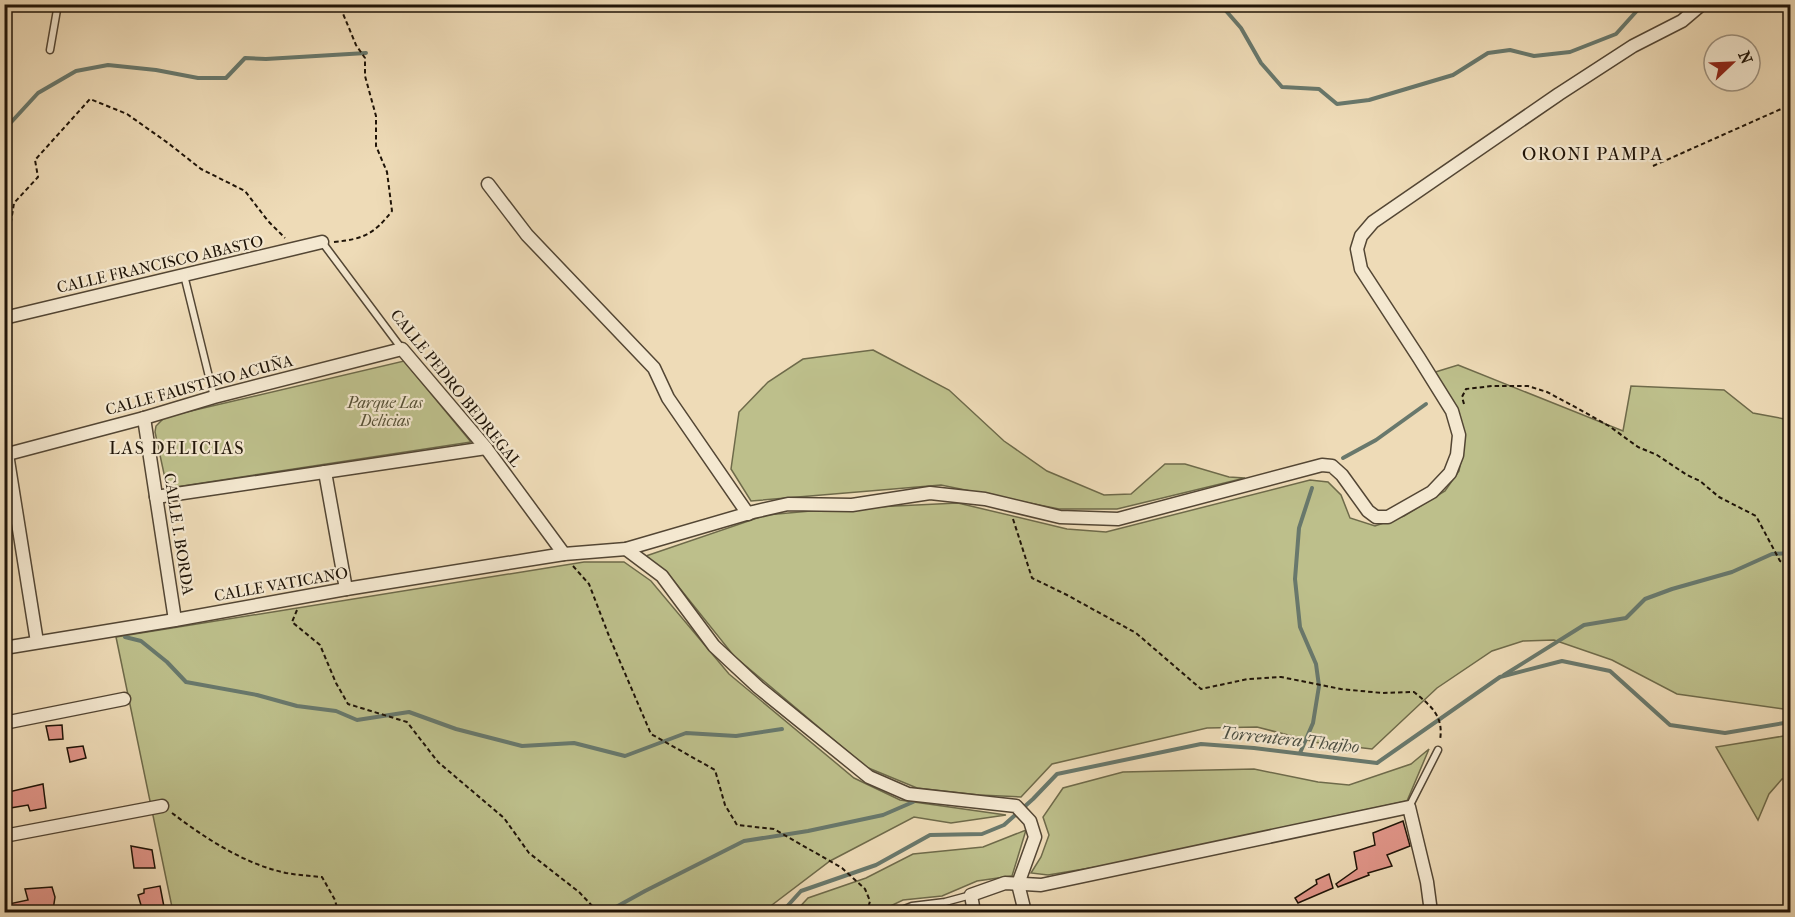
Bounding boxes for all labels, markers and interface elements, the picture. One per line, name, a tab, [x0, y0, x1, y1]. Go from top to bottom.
north arrow	[1702, 33, 1762, 93]
text: N	[1734, 48, 1757, 67]
district label: ORONI PAMPA	[1522, 144, 1664, 165]
street label: CALLE FRANCISCO ABASTO	[55, 231, 265, 297]
street label: CALLE PEDRO BEDREGAL	[387, 305, 526, 471]
street label: CALLE FAUSTINO ACUÑA	[103, 351, 295, 419]
park label: Parque Las Delicias	[346, 393, 424, 430]
district label: LAS DELICIAS	[109, 438, 245, 459]
street label: CALLE I. BORDA	[160, 472, 198, 597]
street label: CALLE VATICANO	[213, 563, 349, 605]
water label: Torrentera Thajho	[1220, 722, 1360, 758]

